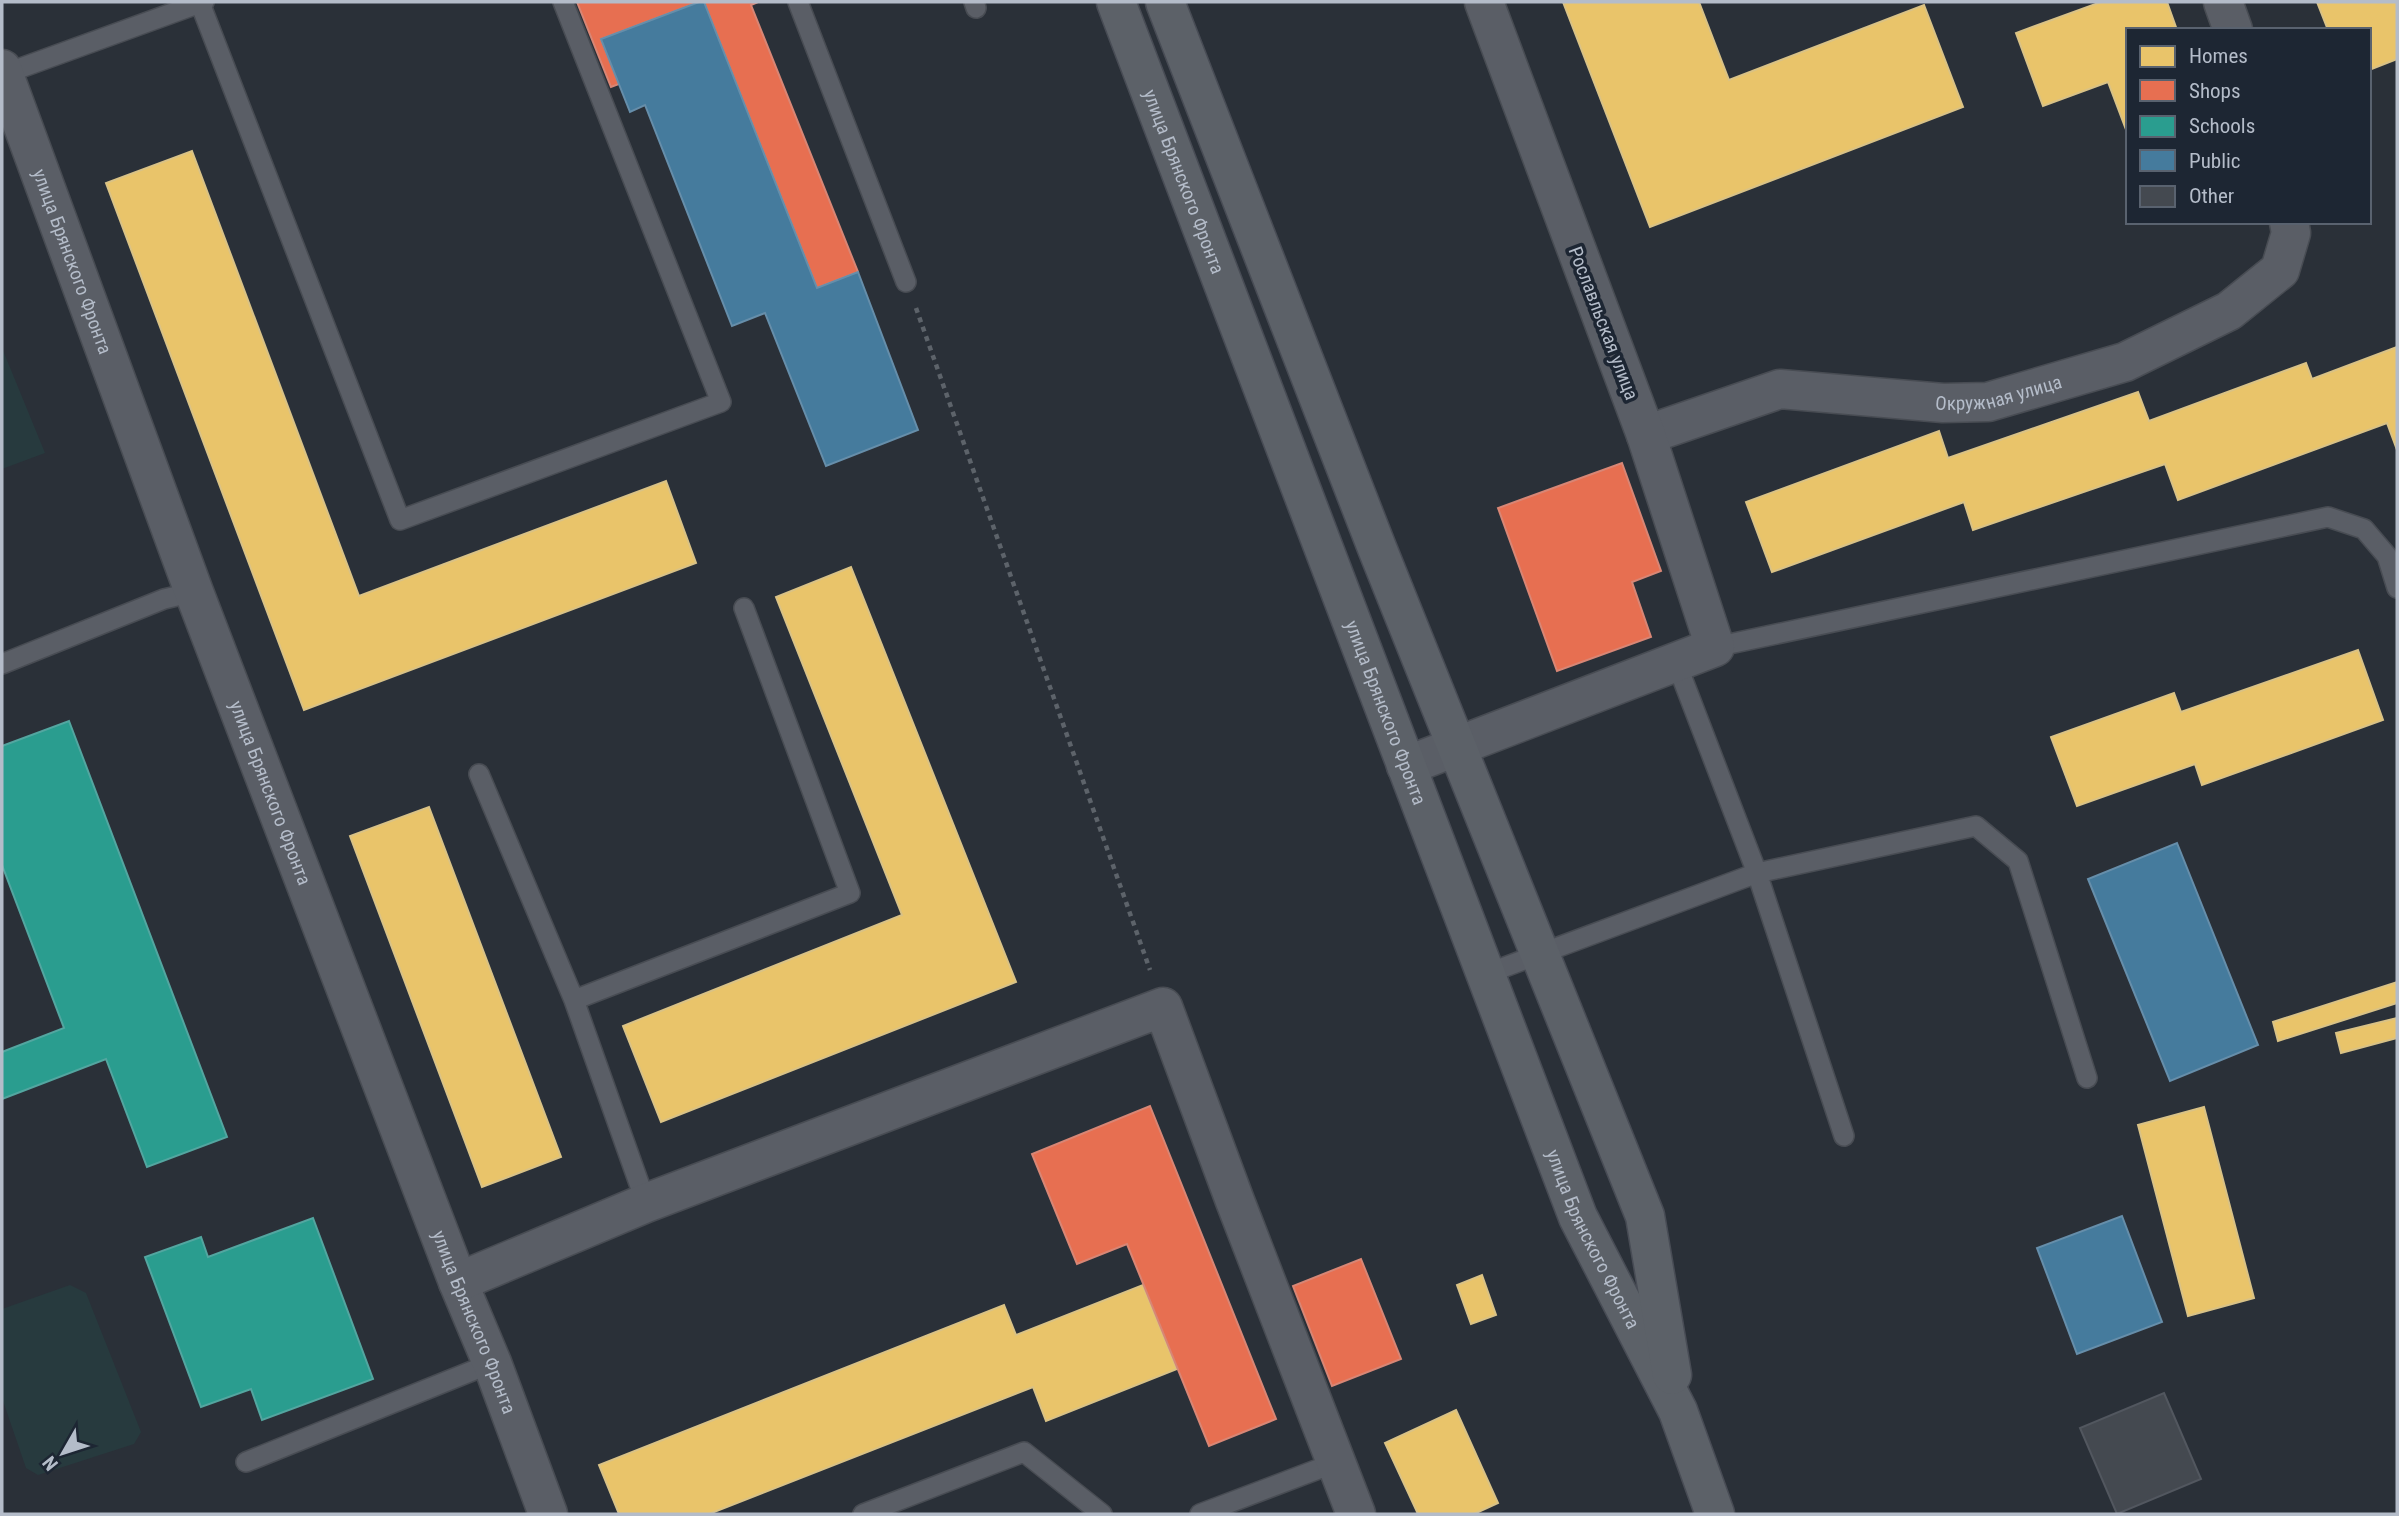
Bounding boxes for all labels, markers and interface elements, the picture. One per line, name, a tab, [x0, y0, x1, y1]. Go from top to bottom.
legend	[2126, 28, 2371, 224]
text: Homes	[2189, 44, 2248, 68]
text: Shops	[2189, 79, 2241, 103]
street label: улица Брянского Фронта	[1138, 86, 1229, 277]
text: Schools	[2189, 114, 2255, 138]
text: Public	[2189, 149, 2241, 173]
street label: улица Брянского Фронта	[28, 166, 117, 357]
text: Other	[2189, 184, 2234, 208]
street label: Рославльская улица	[1564, 243, 1643, 403]
street label: Окружная улица	[1934, 370, 2064, 415]
street label: улица Брянского Фронта	[1340, 617, 1431, 808]
street label: улица Брянского Фронта	[225, 697, 316, 888]
street label: улица Брянского Фронта	[1541, 1146, 1645, 1333]
street label: улица Брянского Фронта	[427, 1227, 521, 1417]
north arrow	[28, 1418, 98, 1488]
text: N	[38, 1452, 63, 1475]

